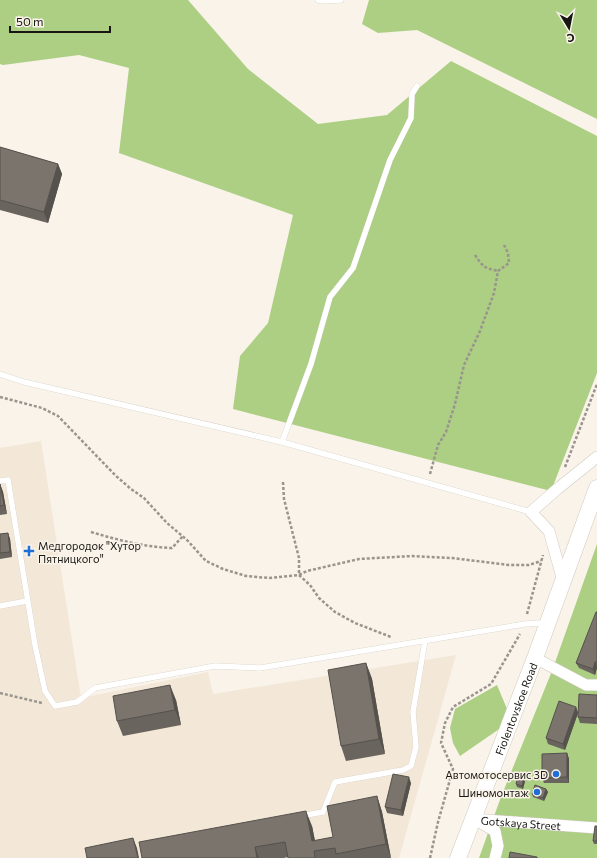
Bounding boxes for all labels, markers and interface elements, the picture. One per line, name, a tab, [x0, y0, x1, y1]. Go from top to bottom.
scale bar	[10, 8, 110, 34]
north arrow	[549, 8, 589, 48]
text: 50 m	[16, 14, 44, 28]
text: С	[566, 31, 576, 45]
place label: Медгородок "Хутор Пятницкого"	[38, 539, 141, 565]
marker: Медгородок "Хутор Пятницкого"	[23, 545, 35, 557]
street label: Fiolentovskoe Road	[492, 661, 539, 757]
place label: Автомотосервис 3D	[445, 768, 548, 781]
marker: Автомотосервис 3D	[551, 769, 561, 779]
place label: Шиномонтаж	[458, 786, 529, 799]
marker: Шиномонтаж	[532, 787, 542, 797]
street label: Gotskaya Street	[480, 813, 562, 832]

